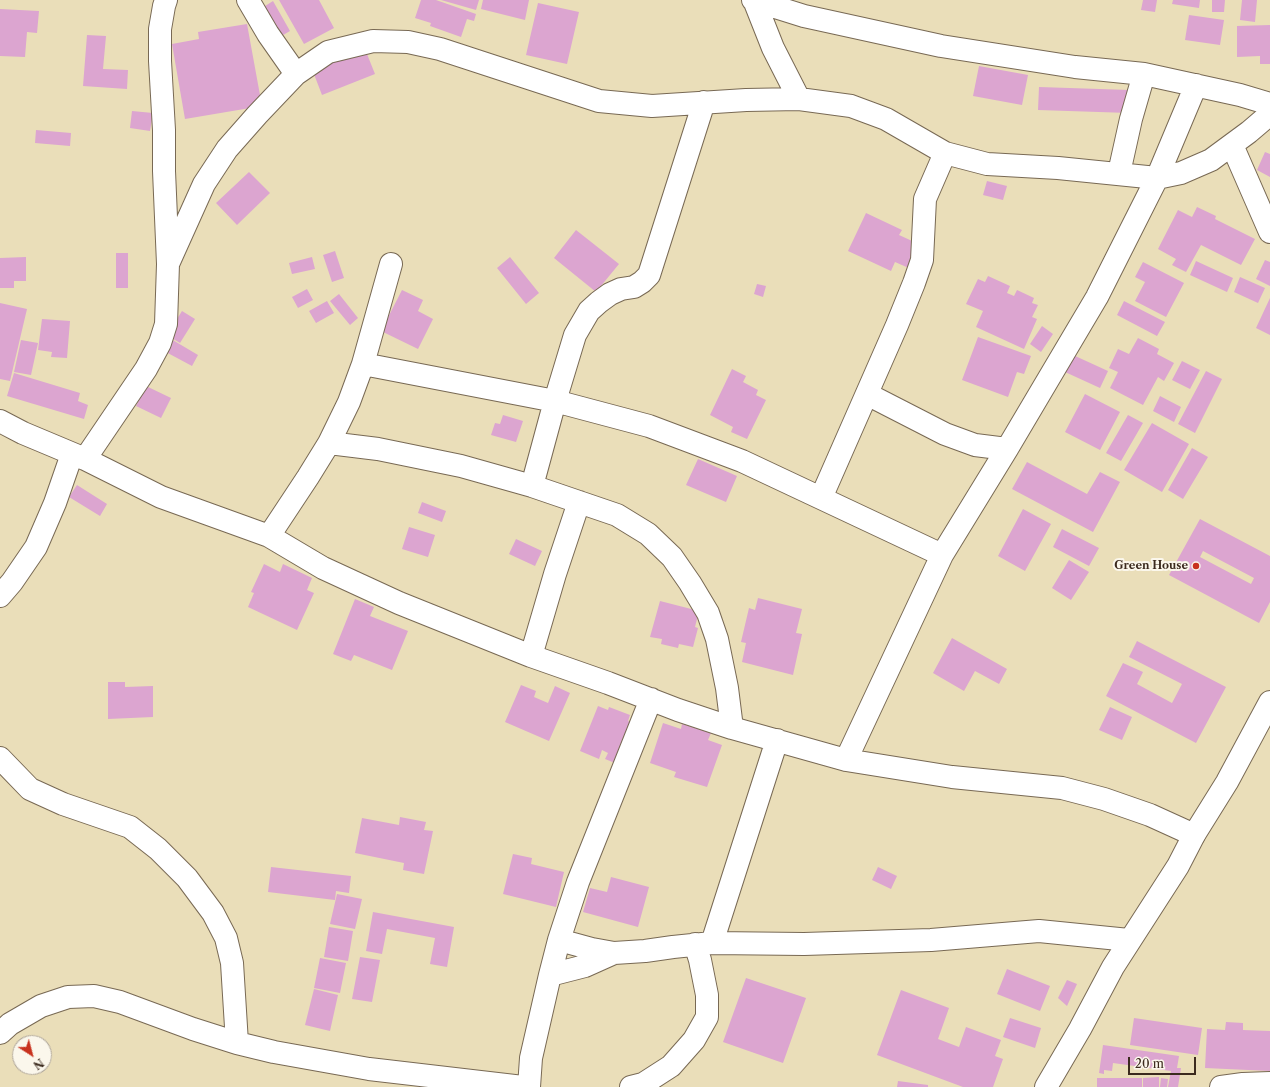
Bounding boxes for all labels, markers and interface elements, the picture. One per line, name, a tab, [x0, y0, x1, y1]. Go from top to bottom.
place label: Green House	[1114, 559, 1188, 573]
marker: Green House	[1191, 561, 1201, 571]
north arrow	[12, 1035, 52, 1075]
scale bar	[1130, 1049, 1198, 1075]
text: N	[30, 1055, 46, 1072]
text: 20 m	[1135, 1056, 1164, 1071]

